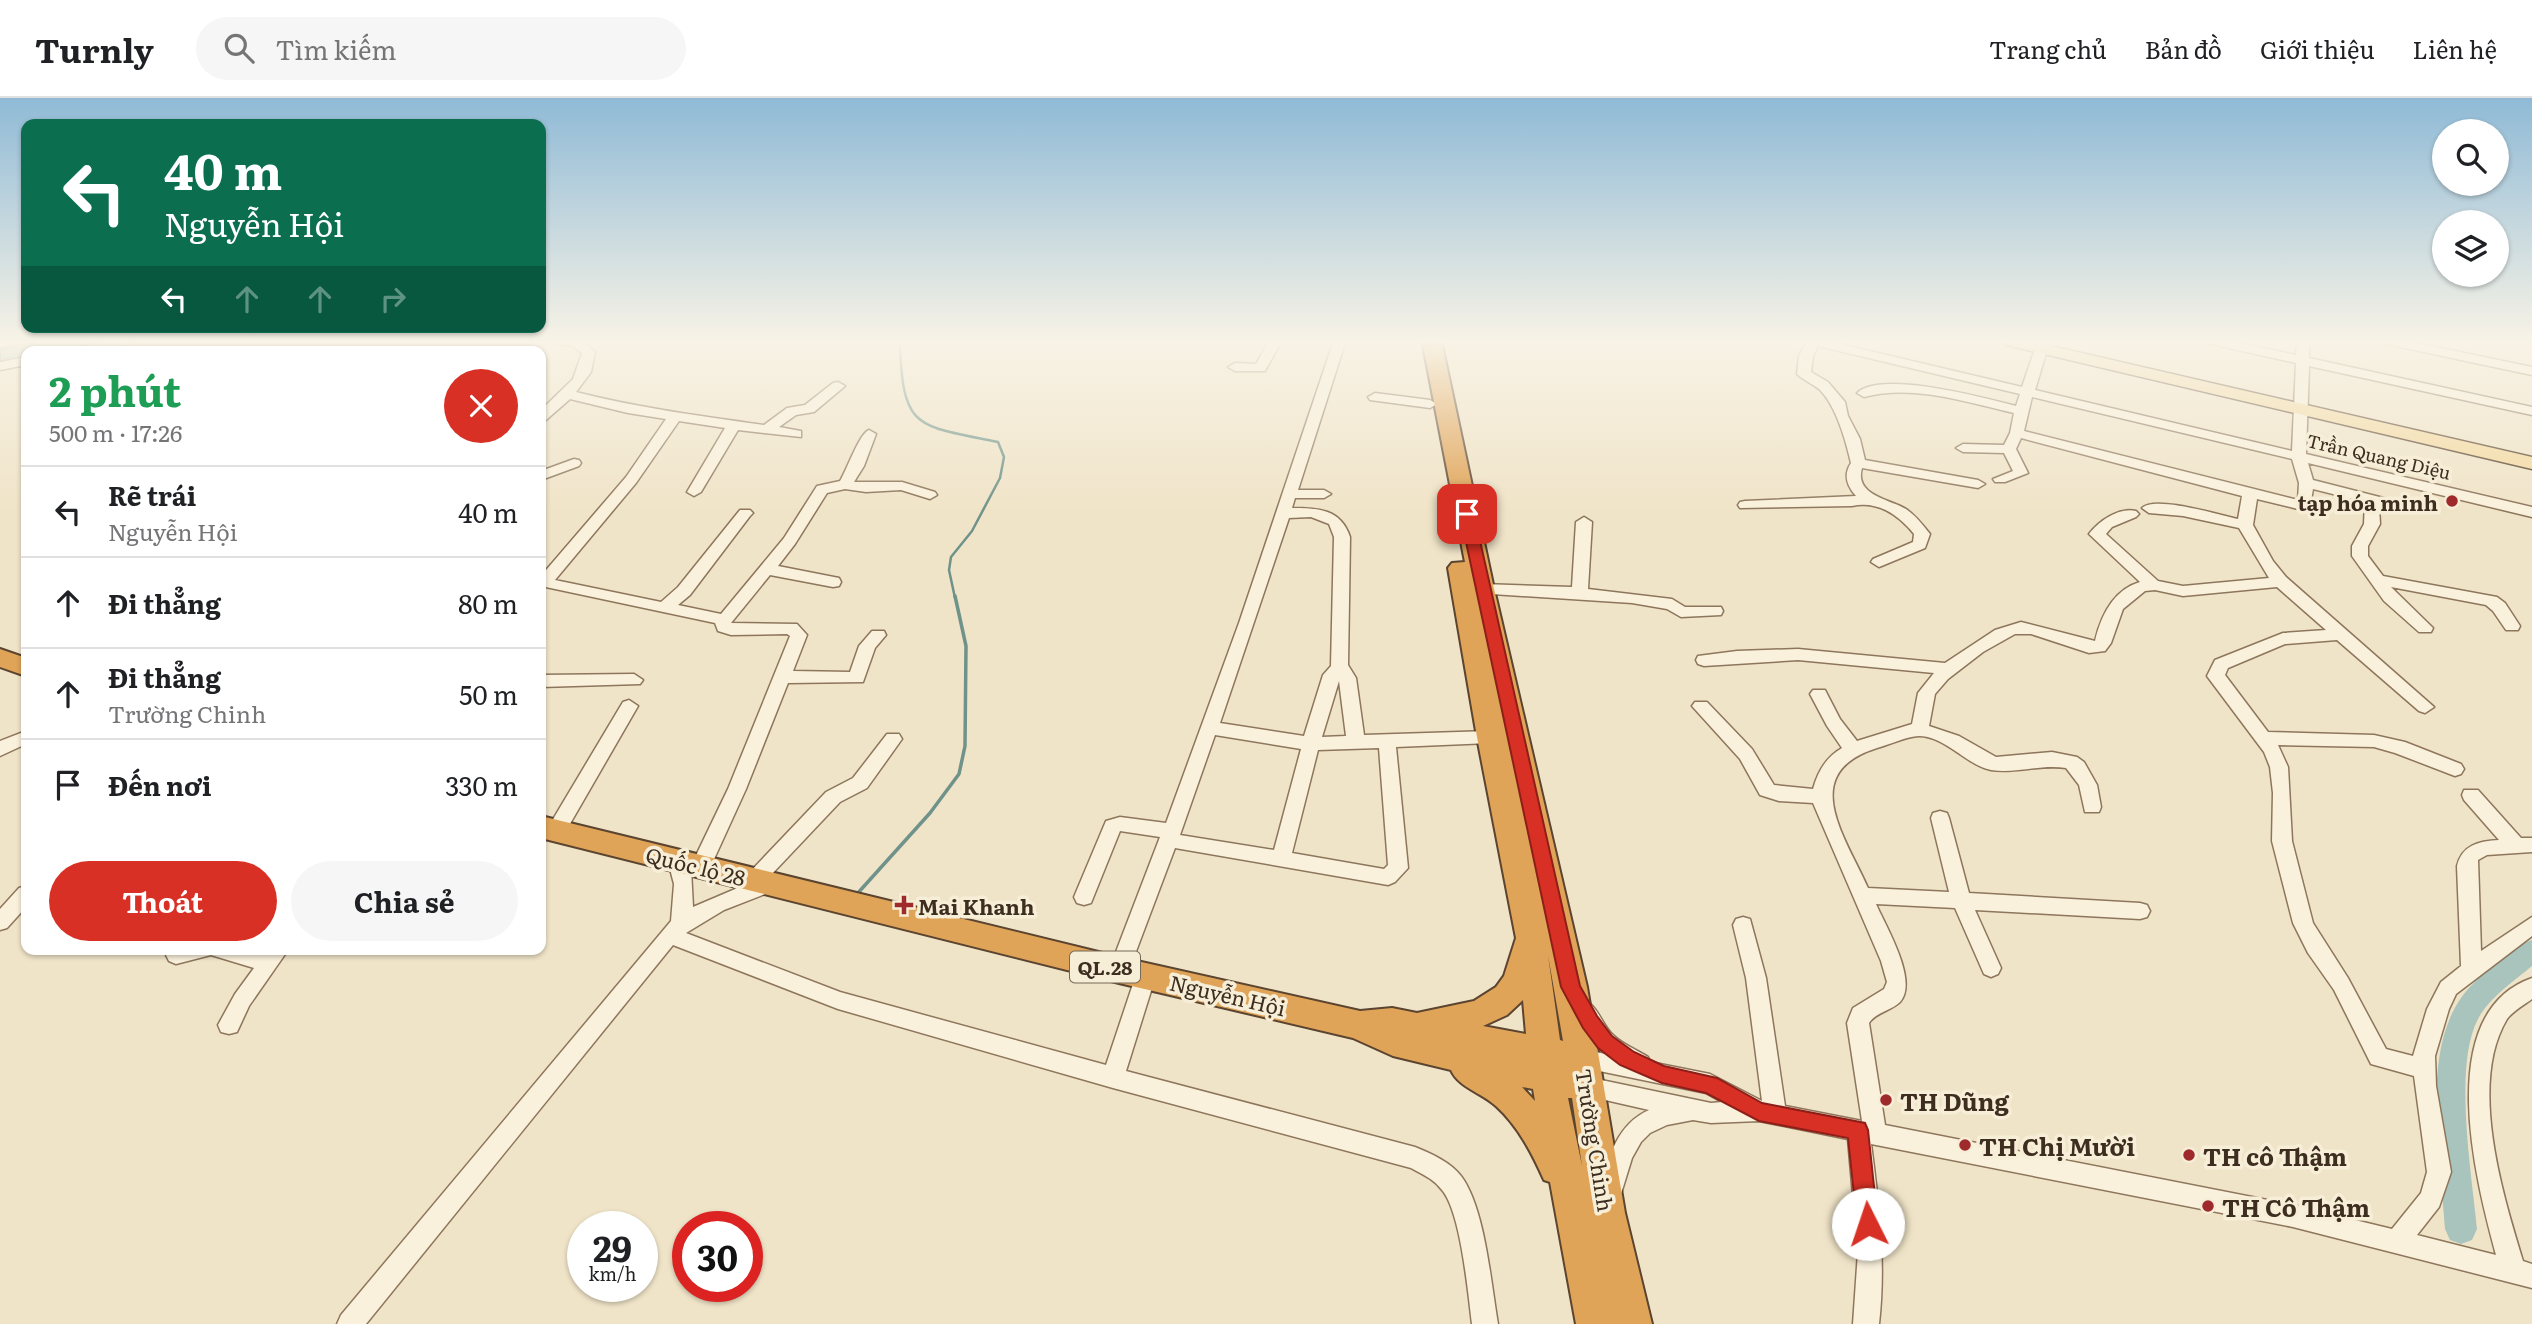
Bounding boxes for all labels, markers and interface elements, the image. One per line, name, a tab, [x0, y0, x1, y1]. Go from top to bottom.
search box	[196, 17, 686, 80]
text: Turnly	[35, 24, 154, 73]
icon: search	[220, 29, 258, 67]
text: Tìm kiếm	[276, 29, 397, 68]
text: Trang chủ	[1989, 31, 2107, 66]
text: Bản đồ	[2145, 31, 2222, 66]
text: Giới thiệu	[2260, 31, 2375, 66]
text: Liên hệ	[2413, 31, 2497, 66]
map controls	[2432, 119, 2509, 287]
button: search	[2432, 119, 2509, 196]
text: 40 m	[164, 132, 282, 205]
icon: left	[49, 147, 140, 238]
text: Nguyễn Hội	[164, 199, 344, 247]
button: layers	[2432, 210, 2509, 287]
icon: left	[155, 280, 193, 318]
icon: ahead	[228, 280, 266, 318]
icon: ahead	[301, 280, 339, 318]
icon: right	[374, 280, 412, 318]
text: 2 phút	[49, 358, 181, 420]
button: close	[444, 369, 518, 443]
text: 500 m · 17:26	[49, 415, 182, 449]
street label: Trần Quang Diệu	[2304, 426, 2454, 486]
text: Rẽ trái	[108, 475, 196, 514]
pin	[1437, 484, 1497, 544]
place label: tạp hóa minh	[2297, 486, 2438, 517]
text: 40 m	[458, 492, 518, 531]
icon: left	[49, 493, 87, 531]
marker: tạp hóa minh	[2444, 493, 2460, 509]
icon: arrive	[1448, 495, 1486, 533]
text: Nguyễn Hội	[108, 514, 237, 548]
text: Đi thẳng	[108, 583, 221, 622]
text: 80 m	[458, 583, 518, 622]
icon: ahead	[49, 584, 87, 622]
text: Đi thẳng	[108, 657, 221, 696]
text: 50 m	[459, 674, 518, 713]
icon: ahead	[49, 675, 87, 713]
text: Trường Chinh	[108, 696, 266, 730]
text: Đến nơi	[108, 765, 211, 804]
text: 330 m	[445, 765, 518, 804]
icon: arrive	[49, 766, 87, 804]
street label: Quốc lộ 28	[643, 838, 749, 892]
button: Thoát	[49, 861, 277, 941]
button: Chia sẻ	[291, 861, 518, 941]
place label: Mai Khanh	[918, 890, 1034, 921]
marker: Mai Khanh	[896, 897, 912, 913]
road number: QL.28	[1070, 952, 1140, 982]
street label: Nguyễn Hội	[1167, 966, 1289, 1022]
street label: Trường Chinh	[1569, 1066, 1623, 1214]
place label: TH Dũng	[1900, 1083, 2010, 1118]
marker: TH Dũng	[1878, 1092, 1894, 1108]
place label: TH Chị Mười	[1979, 1128, 2135, 1163]
marker: TH Chị Mười	[1957, 1137, 1973, 1153]
place label: TH cô Thậm	[2203, 1138, 2347, 1173]
marker: TH cô Thậm	[2181, 1147, 2197, 1163]
position arrow	[1831, 1187, 1905, 1261]
place label: TH Cô Thậm	[2222, 1189, 2370, 1224]
marker: TH Cô Thậm	[2200, 1198, 2216, 1214]
speed limit sign: 30	[672, 1211, 763, 1302]
text: 29	[593, 1221, 632, 1273]
text: km/h	[589, 1260, 636, 1287]

